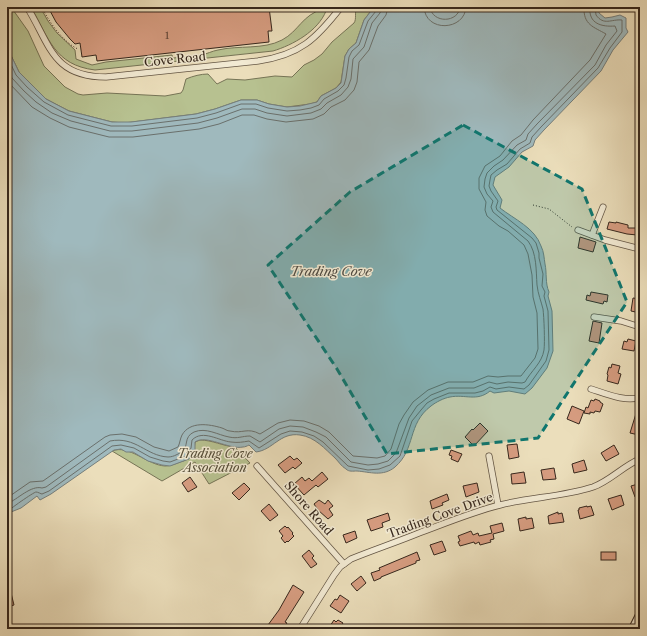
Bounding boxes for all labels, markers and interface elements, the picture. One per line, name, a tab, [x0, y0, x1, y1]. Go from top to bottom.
house number: 1	[165, 29, 170, 42]
street label: Cove Road	[143, 48, 207, 70]
water label: Trading Cove	[290, 263, 372, 279]
park label: Trading Cove Association	[178, 446, 254, 475]
street label: Shore Road	[282, 478, 337, 539]
street label: Trading Cove Drive	[385, 489, 495, 541]

